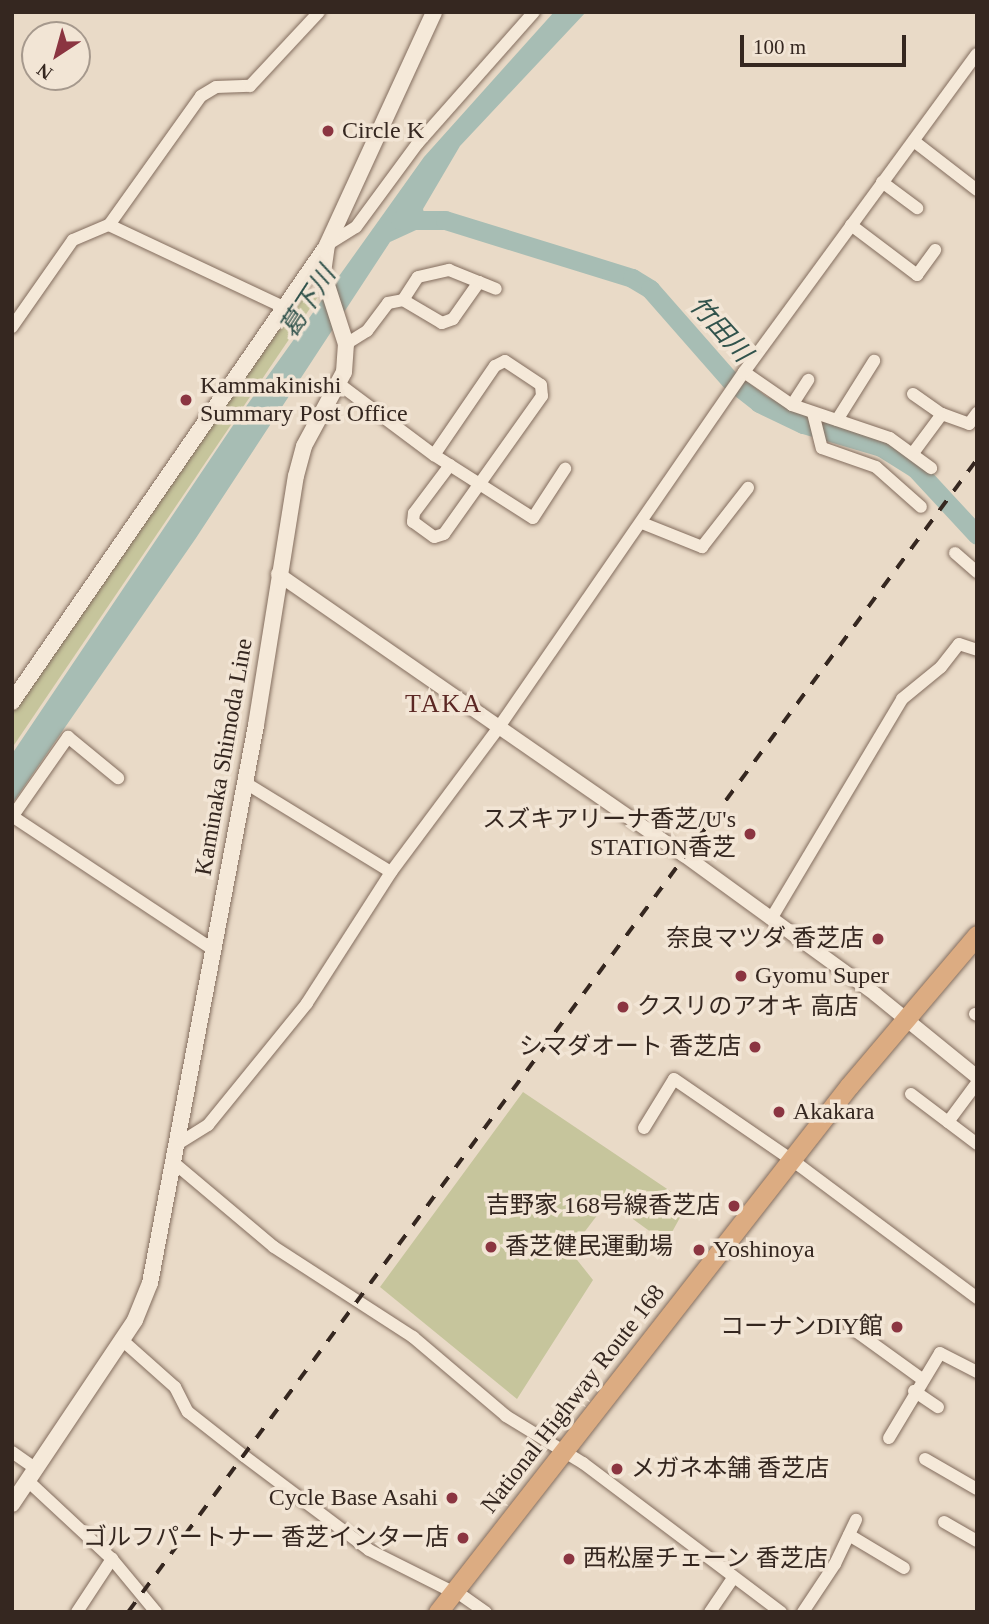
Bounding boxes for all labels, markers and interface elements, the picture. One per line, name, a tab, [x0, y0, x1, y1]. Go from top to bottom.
north arrow	[21, 21, 91, 91]
scale bar	[744, 21, 910, 65]
text: 100 m	[753, 35, 806, 59]
text: N	[33, 59, 56, 84]
place label: Circle K	[342, 117, 424, 145]
marker: Circle K	[320, 123, 336, 139]
water label: 葛下川	[274, 261, 342, 343]
water label: 竹田川	[682, 290, 758, 368]
place label: Kammakinishi Summary Post Office	[200, 372, 408, 428]
marker: Kammakinishi Summary Post Office	[178, 392, 194, 408]
street label: Kaminaka Shimoda Line	[189, 636, 259, 878]
district label: TAKA	[405, 688, 483, 720]
place label: スズキアリーナ香芝/U's STATION香芝	[482, 806, 736, 862]
marker: スズキアリーナ香芝/U's STATION香芝	[742, 826, 758, 842]
place label: 奈良マツダ 香芝店	[666, 925, 864, 953]
marker: 奈良マツダ 香芝店	[870, 931, 886, 947]
place label: Gyomu Super	[755, 962, 889, 990]
marker: Gyomu Super	[733, 968, 749, 984]
place label: クスリのアオキ 高店	[637, 993, 859, 1021]
marker: クスリのアオキ 高店	[615, 999, 631, 1015]
place label: シマダオート 香芝店	[519, 1033, 741, 1061]
marker: シマダオート 香芝店	[747, 1039, 763, 1055]
place label: Akakara	[793, 1098, 874, 1126]
marker: Akakara	[771, 1104, 787, 1120]
place label: 吉野家 168号線香芝店	[486, 1192, 720, 1220]
marker: 吉野家 168号線香芝店	[726, 1198, 742, 1214]
place label: 香芝健民運動場	[505, 1233, 673, 1261]
place label: Yoshinoya	[713, 1236, 815, 1264]
marker: 香芝健民運動場	[483, 1239, 499, 1255]
marker: Yoshinoya	[691, 1242, 707, 1258]
street label: National Highway Route 168	[475, 1279, 671, 1519]
place label: コーナンDIY館	[720, 1313, 883, 1341]
marker: コーナンDIY館	[889, 1319, 905, 1335]
place label: メガネ本舗 香芝店	[631, 1455, 829, 1483]
marker: メガネ本舗 香芝店	[609, 1461, 625, 1477]
place label: Cycle Base Asahi	[267, 1484, 438, 1512]
marker: Cycle Base Asahi	[444, 1490, 460, 1506]
place label: ゴルフパートナー 香芝インター店	[83, 1524, 449, 1552]
marker: ゴルフパートナー 香芝インター店	[455, 1530, 471, 1546]
place label: 西松屋チェーン 香芝店	[583, 1545, 829, 1573]
marker: 西松屋チェーン 香芝店	[561, 1551, 577, 1567]

